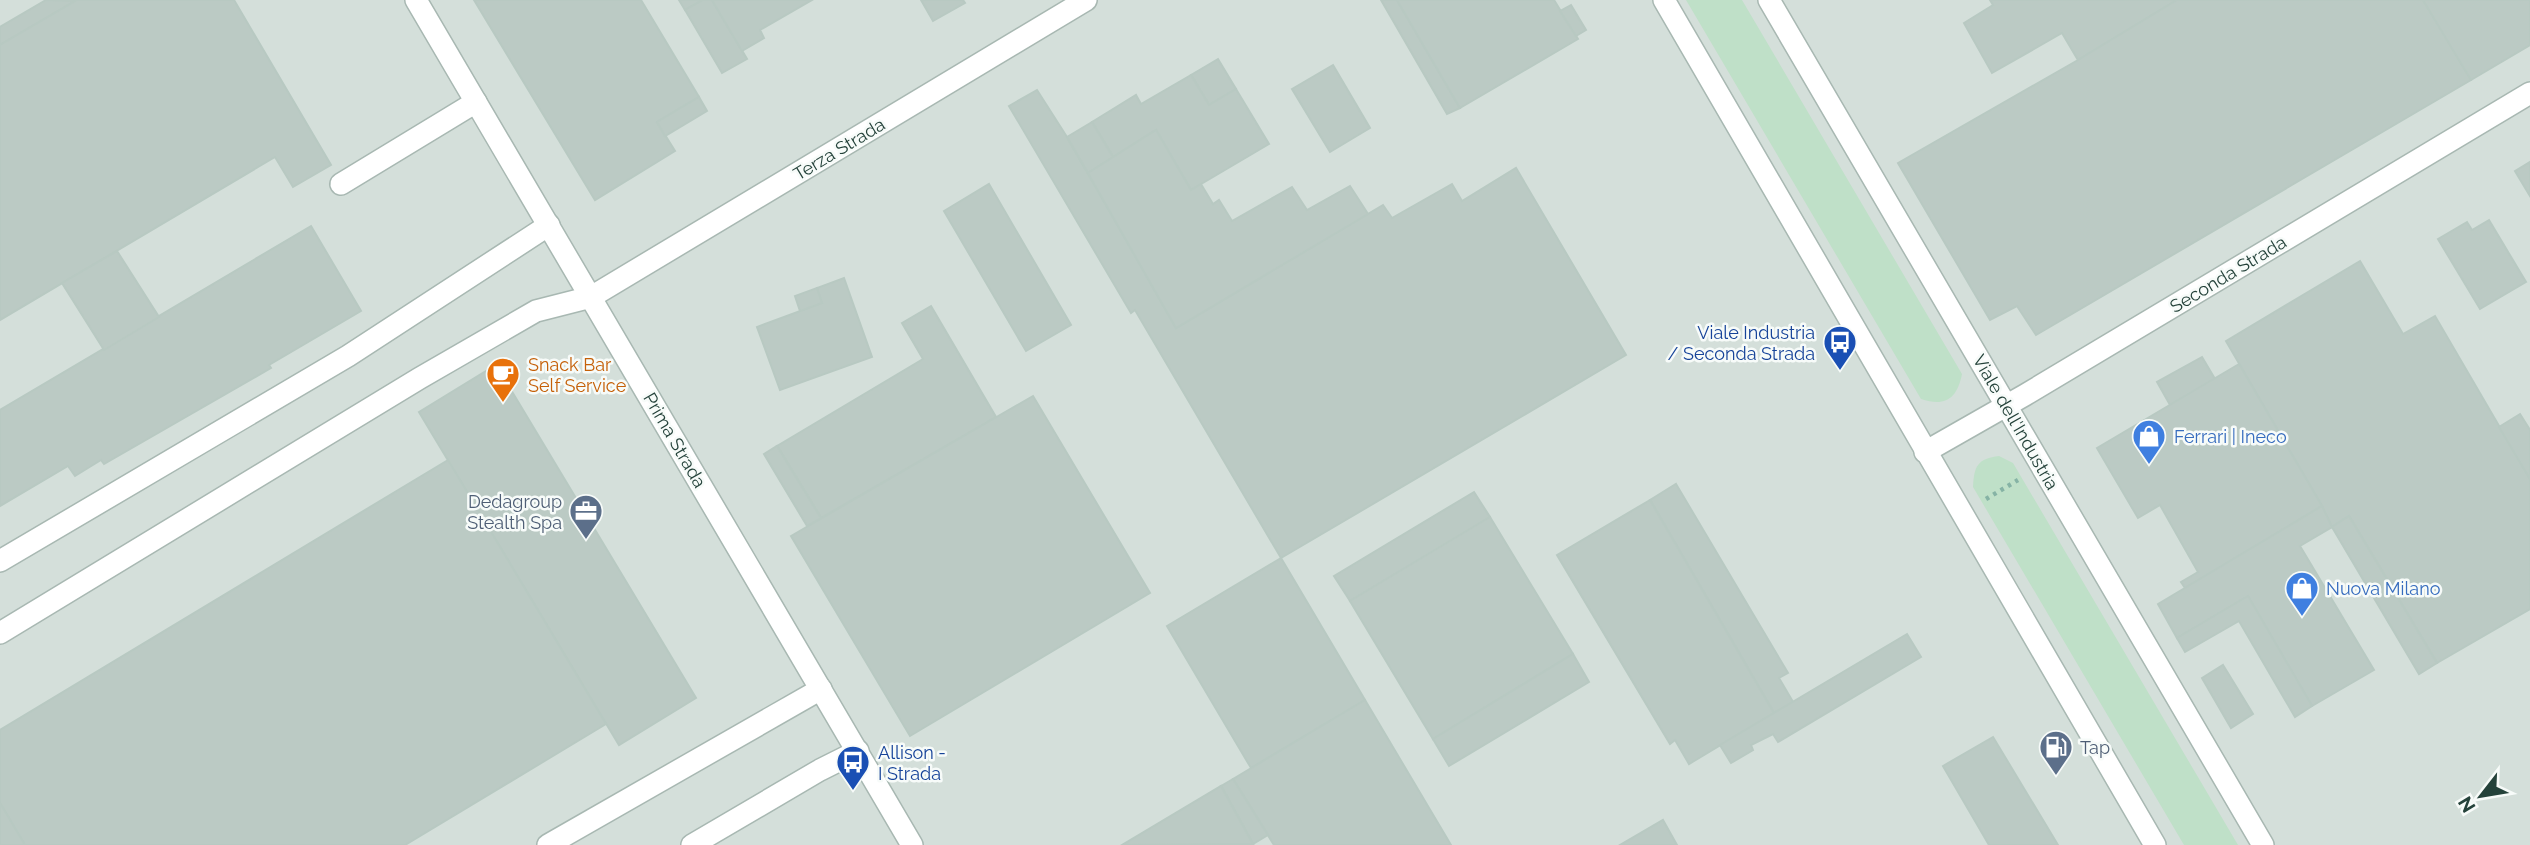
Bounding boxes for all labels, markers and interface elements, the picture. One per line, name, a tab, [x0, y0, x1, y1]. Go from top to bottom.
street label: Terza Strada	[789, 113, 889, 185]
street label: Seconda Strada	[2166, 231, 2290, 317]
place label: Viale Industria / Seconda Strada	[1668, 322, 1815, 364]
bus stop icon: Viale Industria / Seconda Strada	[1821, 323, 1859, 372]
street label: Viale dell'Industria	[1969, 351, 2063, 493]
place label: Snack Bar Self Service	[528, 354, 627, 396]
cafe icon: Snack Bar Self Service	[484, 355, 522, 404]
street label: Prima Strada	[639, 389, 711, 491]
shop icon: Ferrari | Ineco	[2130, 417, 2168, 466]
place label: Ferrari | Ineco	[2174, 426, 2287, 447]
place label: Dedagroup Stealth Spa	[467, 491, 562, 533]
office icon: Dedagroup Stealth Spa	[567, 492, 605, 541]
shop icon: Nuova Milano	[2283, 569, 2321, 618]
place label: Nuova Milano	[2326, 578, 2441, 599]
fuel station icon: Tap	[2037, 728, 2075, 777]
place label: Tap	[2080, 737, 2110, 758]
place label: Allison - I Strada	[878, 742, 946, 784]
bus stop icon: Allison - I Strada	[834, 743, 872, 792]
north arrow	[2446, 761, 2516, 831]
text: N	[2453, 793, 2480, 817]

